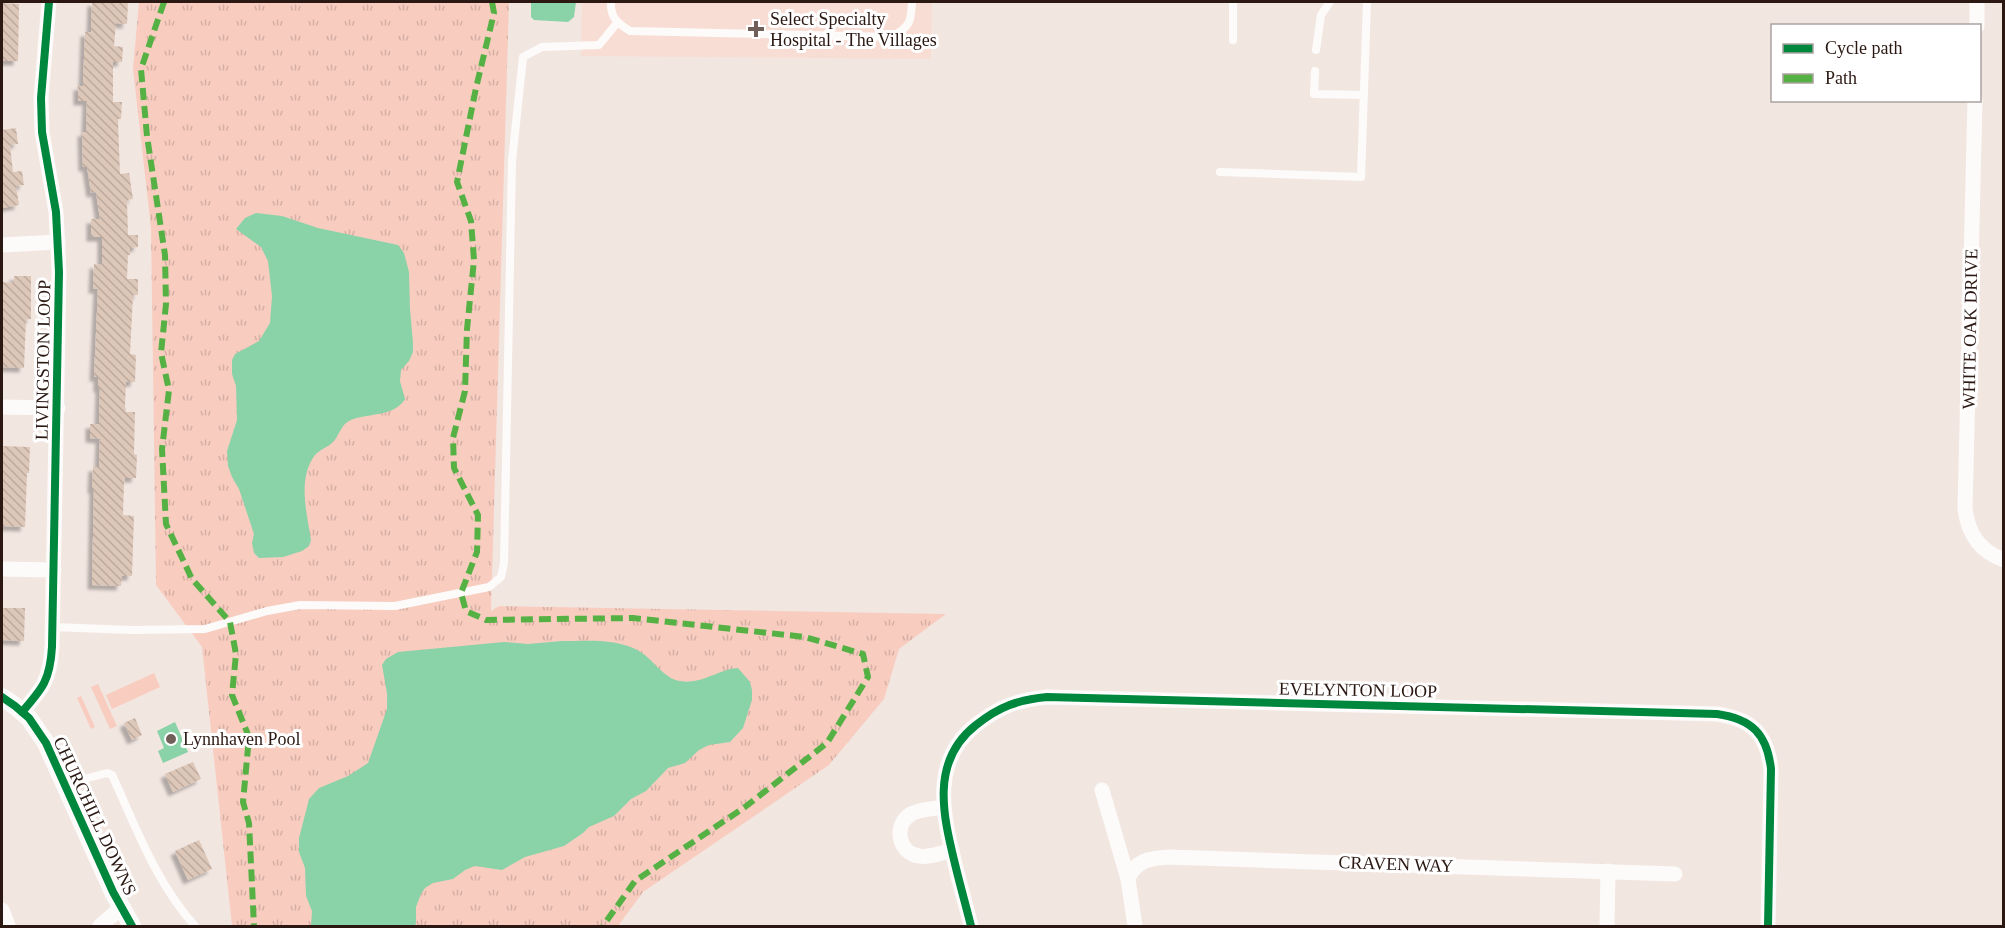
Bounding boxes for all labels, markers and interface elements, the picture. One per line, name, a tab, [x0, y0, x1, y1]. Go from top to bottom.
place label: Select Specialty Hospital - The Villages	[770, 9, 937, 50]
marker: Select Specialty Hospital - The Villages	[747, 20, 765, 38]
legend	[1771, 24, 1981, 102]
text: Cycle path	[1825, 38, 1902, 58]
text: Path	[1825, 68, 1857, 88]
street label: WHITE OAK DRIVE	[1959, 248, 1981, 410]
street label: LIVINGSTON LOOP	[32, 280, 54, 440]
street label: EVELYNTON LOOP	[1279, 679, 1437, 701]
place label: Lynnhaven Pool	[183, 729, 301, 749]
marker: Lynnhaven Pool	[164, 732, 178, 746]
street label: CHURCHILL DOWNS	[49, 733, 141, 899]
street label: CRAVEN WAY	[1338, 852, 1454, 876]

